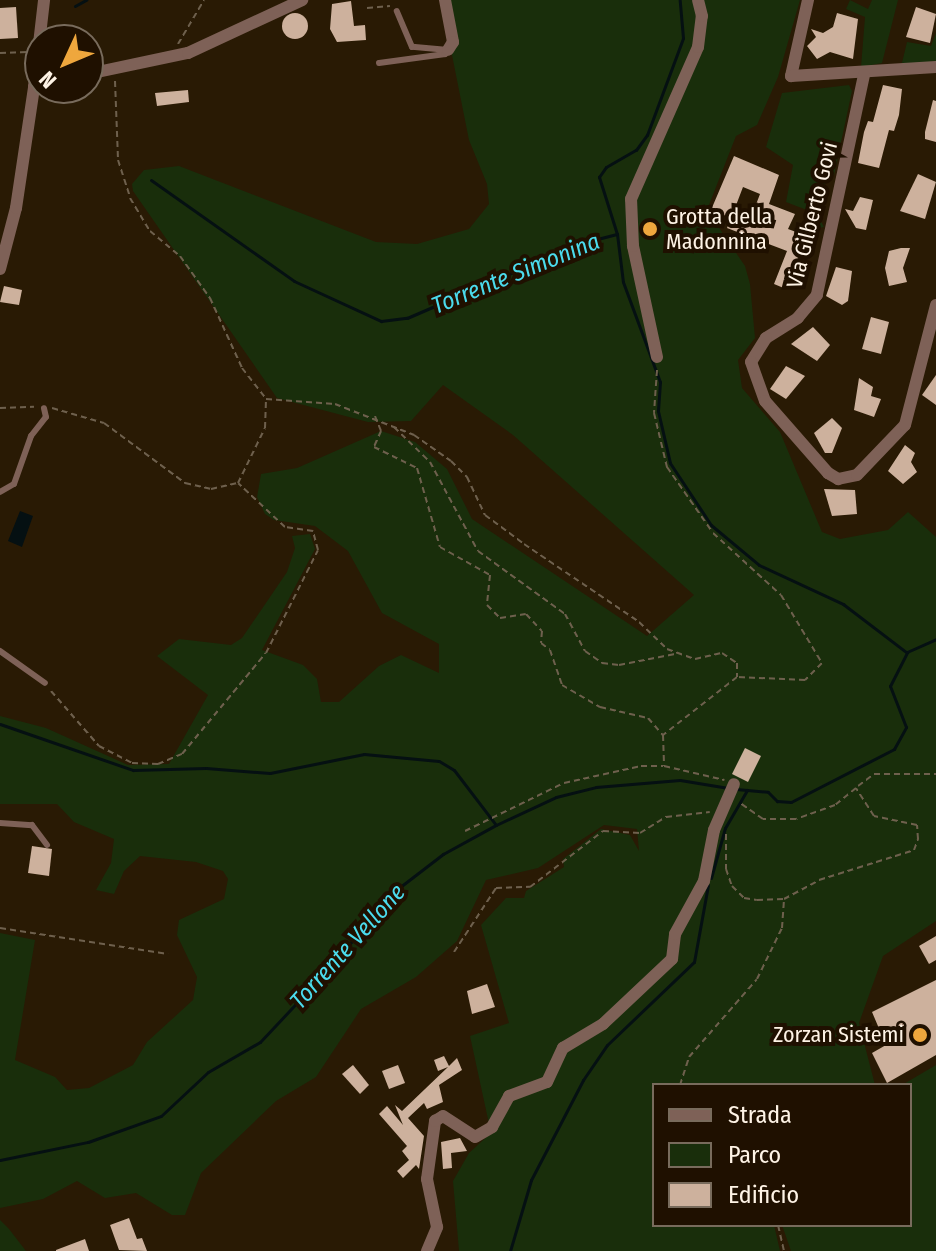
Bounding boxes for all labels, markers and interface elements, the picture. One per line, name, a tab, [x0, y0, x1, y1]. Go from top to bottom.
north arrow	[24, 24, 104, 104]
text: N	[34, 66, 62, 94]
street label: Via Gilberto Govi	[781, 139, 843, 291]
place label: Grotta della Madonnina	[666, 203, 772, 254]
marker: Grotta della Madonnina	[641, 220, 659, 238]
water label: Torrente Simonina	[428, 227, 604, 321]
water label: Torrente Vellone	[284, 879, 412, 1015]
place label: Zorzan Sistemi	[773, 1022, 904, 1048]
marker: Zorzan Sistemi	[911, 1026, 929, 1044]
legend	[652, 1083, 912, 1227]
text: Strada	[728, 1101, 792, 1129]
text: Parco	[728, 1141, 781, 1169]
text: Edificio	[728, 1181, 799, 1209]

